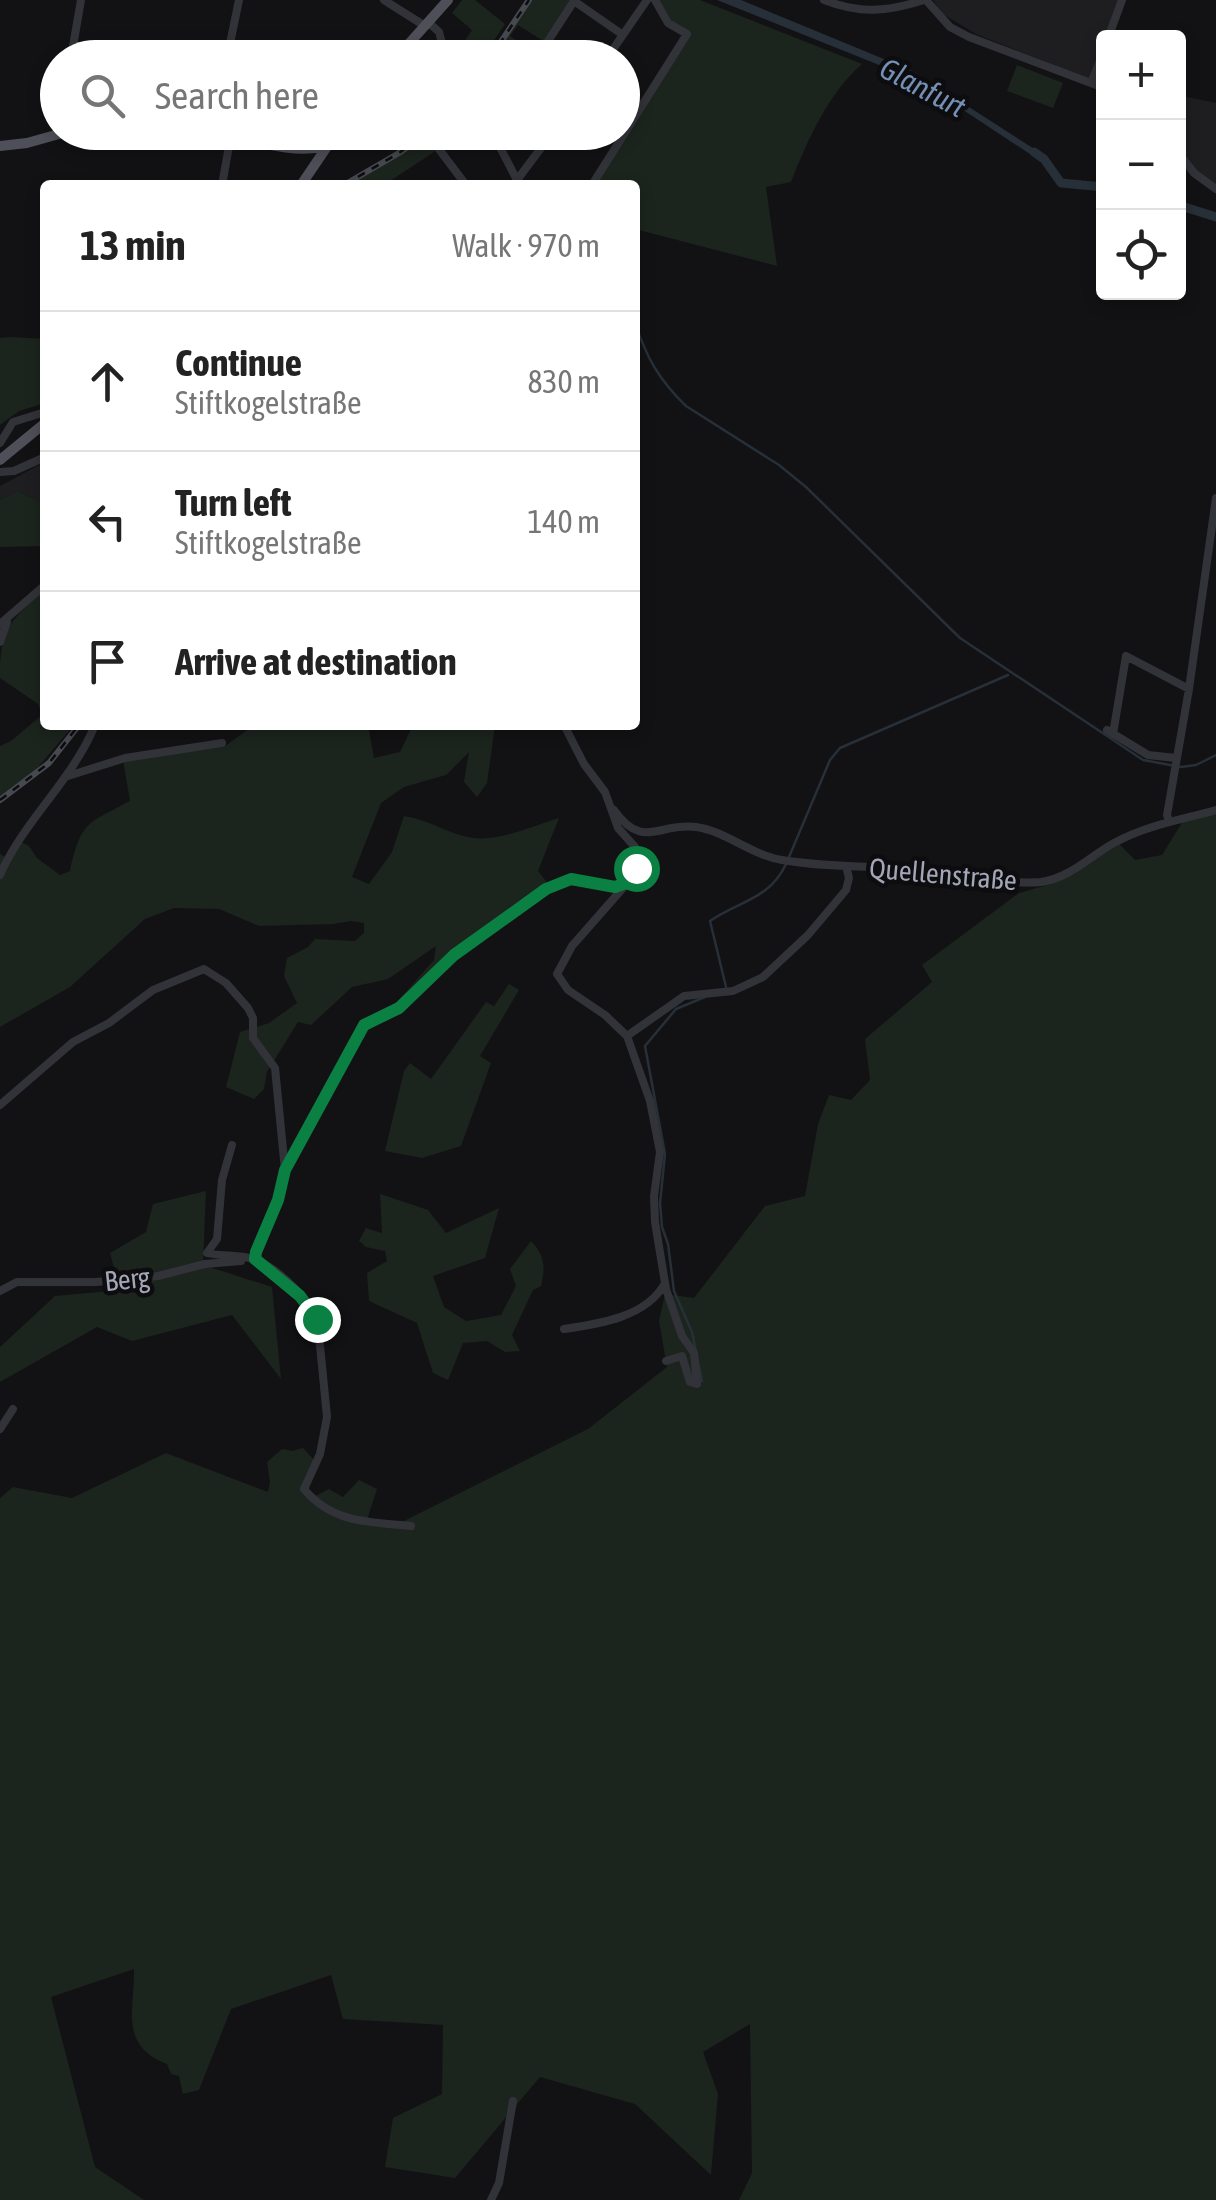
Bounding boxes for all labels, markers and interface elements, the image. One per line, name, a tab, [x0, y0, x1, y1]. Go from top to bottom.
map controls	[1096, 30, 1186, 300]
button: +	[1096, 30, 1186, 120]
search box	[40, 40, 640, 150]
water label: Glanfurt	[874, 50, 972, 124]
icon: search	[75, 68, 130, 123]
text: Search here	[155, 74, 319, 117]
button: −	[1096, 120, 1186, 210]
button: locate	[1096, 210, 1186, 300]
text: 13 min	[80, 221, 186, 269]
text: Walk · 970 m	[452, 227, 600, 264]
text: Continue	[175, 341, 302, 384]
icon: ahead	[80, 354, 135, 409]
text: 830 m	[527, 363, 600, 400]
text: Stiftkogelstraße	[175, 384, 361, 421]
text: Turn left	[175, 481, 291, 524]
icon: left	[80, 494, 135, 549]
text: 140 m	[527, 503, 600, 540]
text: Stiftkogelstraße	[175, 524, 361, 561]
icon: arrive	[80, 634, 135, 689]
text: Arrive at destination	[175, 640, 457, 683]
route start	[614, 846, 660, 892]
street label: Quellenstraße	[868, 852, 1018, 896]
street label: Berg	[103, 1261, 151, 1297]
route end	[295, 1297, 341, 1343]

